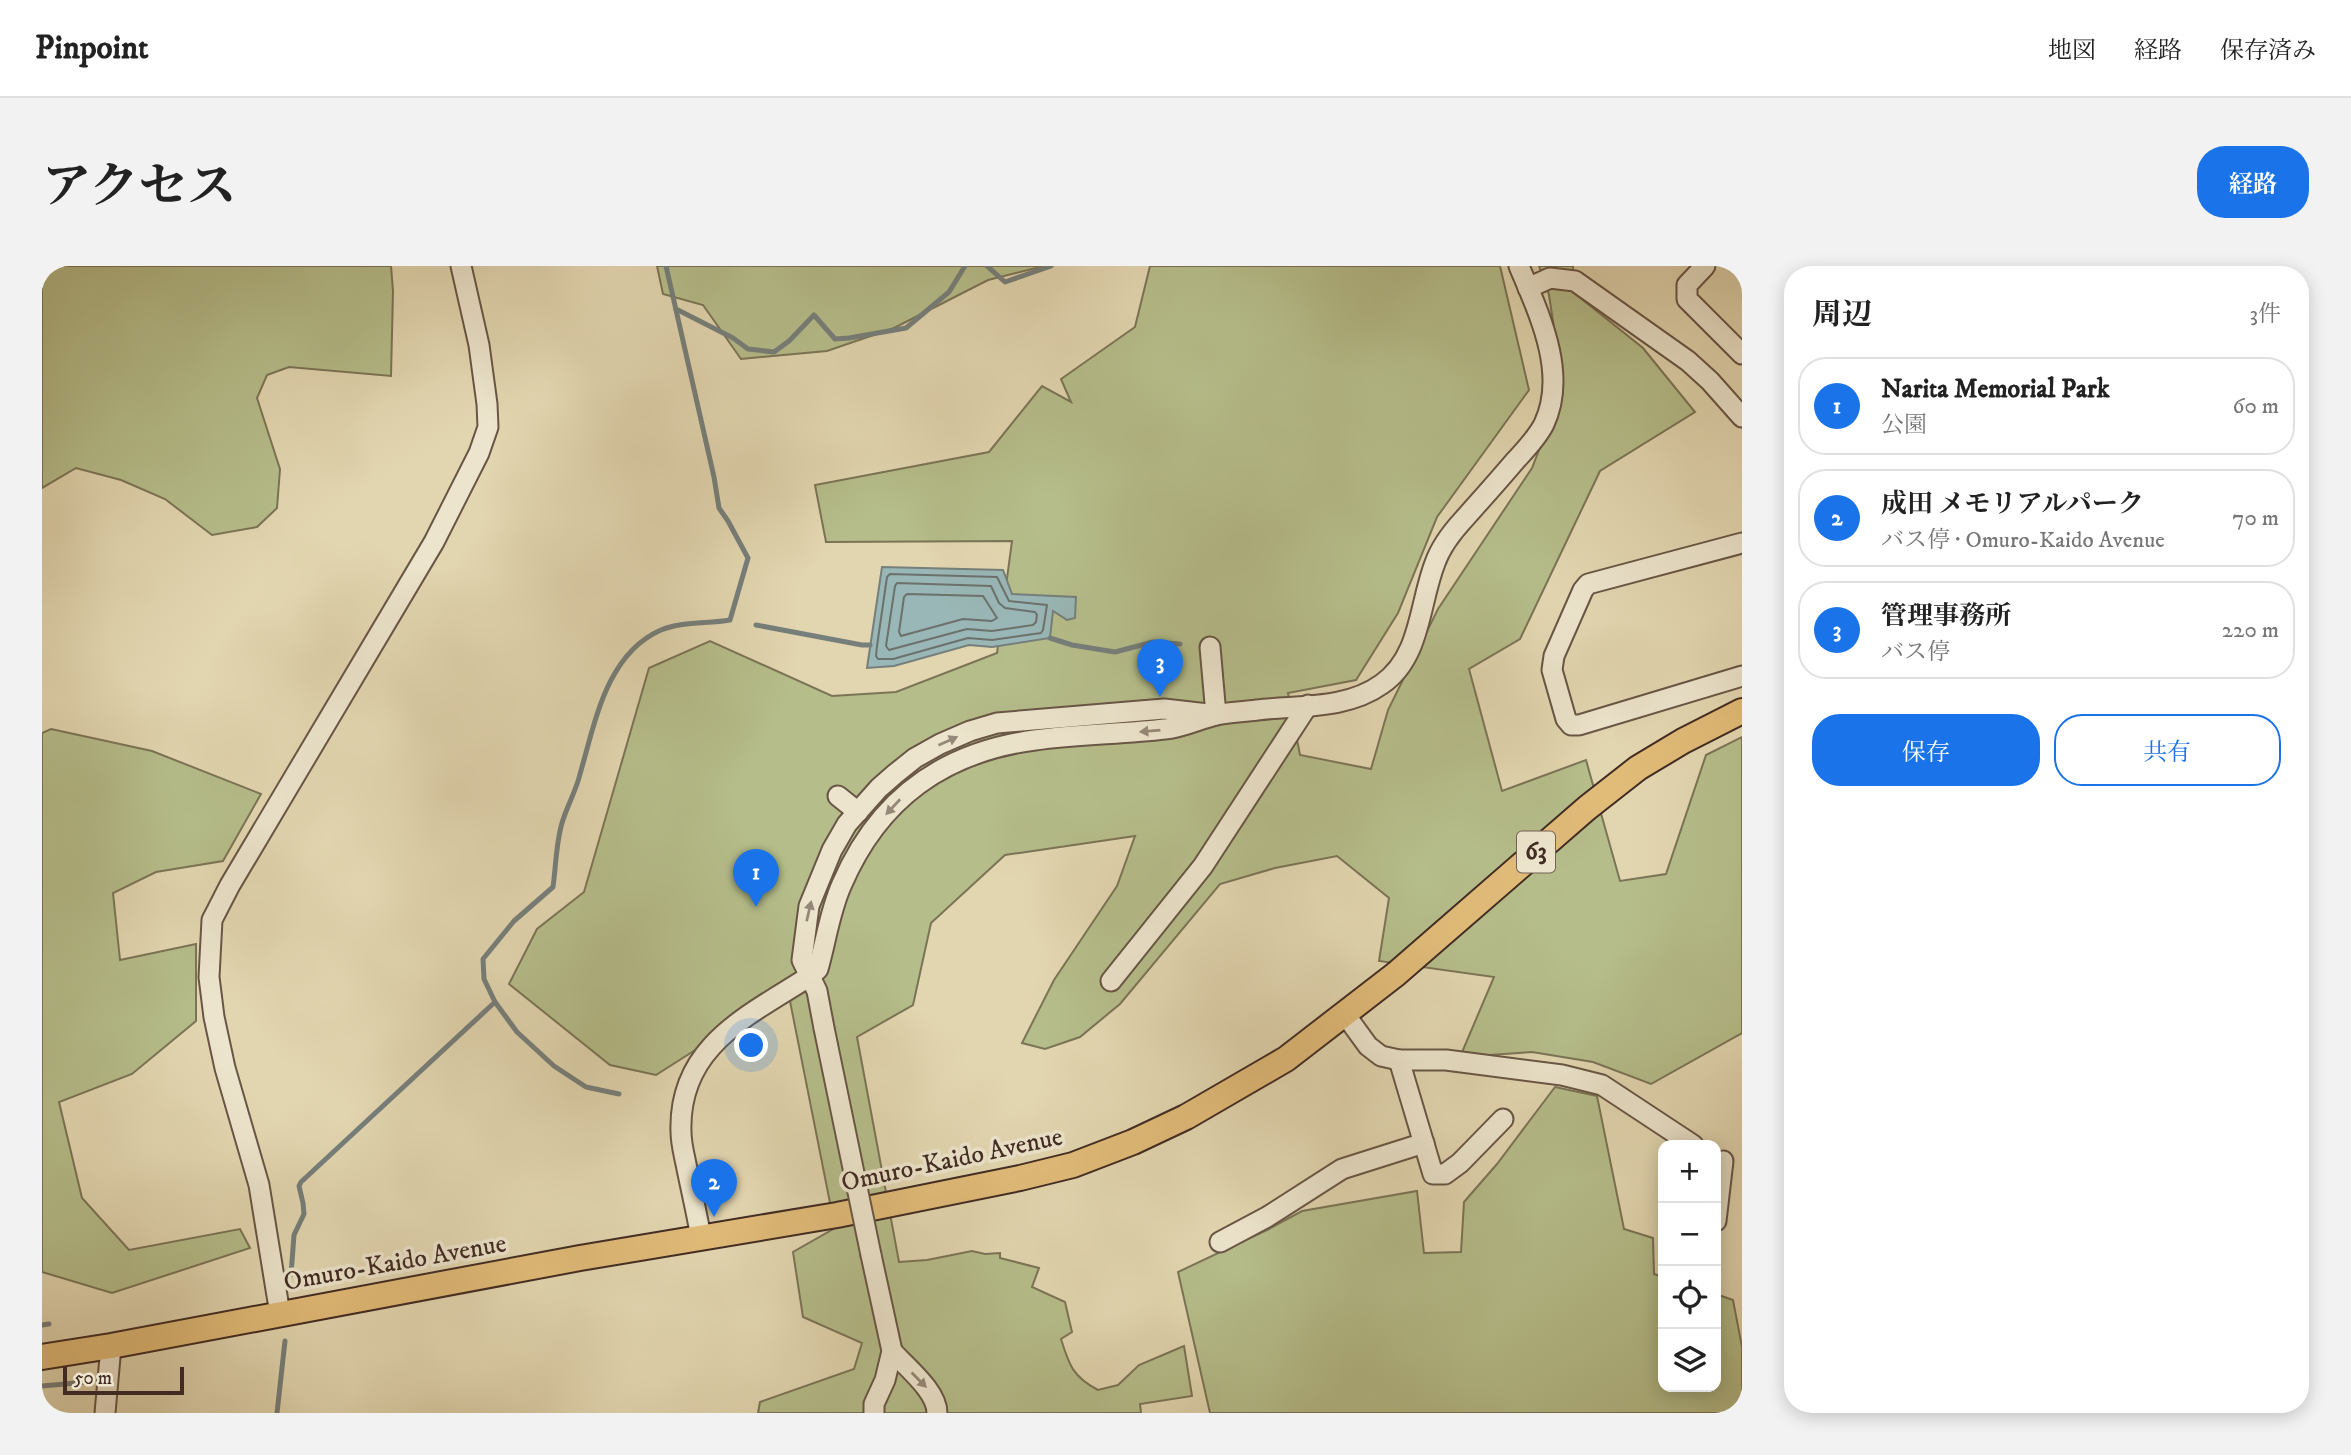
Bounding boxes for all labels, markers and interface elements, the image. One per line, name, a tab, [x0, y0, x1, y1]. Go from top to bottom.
text: Pinpoint	[35, 28, 149, 69]
text: 地図	[2048, 36, 2096, 66]
text: 経路	[2134, 36, 2182, 66]
text: 保存済み	[2220, 36, 2316, 66]
button: 経路	[2197, 146, 2309, 218]
text: アクセス	[42, 157, 237, 219]
text: 周辺	[1812, 297, 1872, 334]
text: 3件	[2249, 300, 2281, 329]
text: Narita Memorial Park	[1881, 373, 2110, 406]
text: 1	[1833, 392, 1841, 421]
text: 60 m	[2232, 392, 2279, 421]
text: 公園	[1881, 411, 1927, 440]
text: 成田 メモリアルパーク	[1881, 488, 2144, 521]
text: 2	[1831, 504, 1843, 533]
text: 70 m	[2232, 504, 2279, 533]
text: バス停 · Omuro-Kaido Avenue	[1881, 526, 2165, 555]
text: 管理事務所	[1881, 600, 2011, 633]
text: 3	[1833, 616, 1841, 645]
text: 220 m	[2222, 616, 2279, 645]
text: バス停	[1881, 638, 1950, 667]
pin: 3	[1137, 639, 1183, 697]
button: 保存	[1812, 714, 2040, 786]
button: 共有	[2054, 714, 2281, 786]
one-way arrow	[1139, 726, 1161, 737]
one-way arrow	[938, 735, 958, 747]
one-way arrow	[885, 798, 901, 815]
road number: 63	[1517, 832, 1555, 872]
pin: 1	[733, 849, 779, 907]
one-way arrow	[804, 900, 815, 922]
your location	[734, 1028, 768, 1062]
street label: Omuro-Kaido Avenue	[838, 1120, 1066, 1200]
map controls	[1658, 1140, 1721, 1392]
button: +	[1658, 1140, 1721, 1203]
pin: 2	[691, 1159, 737, 1217]
button: −	[1658, 1203, 1721, 1266]
street label: Omuro-Kaido Avenue	[281, 1227, 509, 1299]
button: locate	[1658, 1266, 1721, 1329]
button: layers	[1658, 1329, 1721, 1392]
scale bar	[63, 1364, 184, 1396]
text: 50 m	[74, 1367, 112, 1390]
one-way arrow	[910, 1371, 927, 1387]

